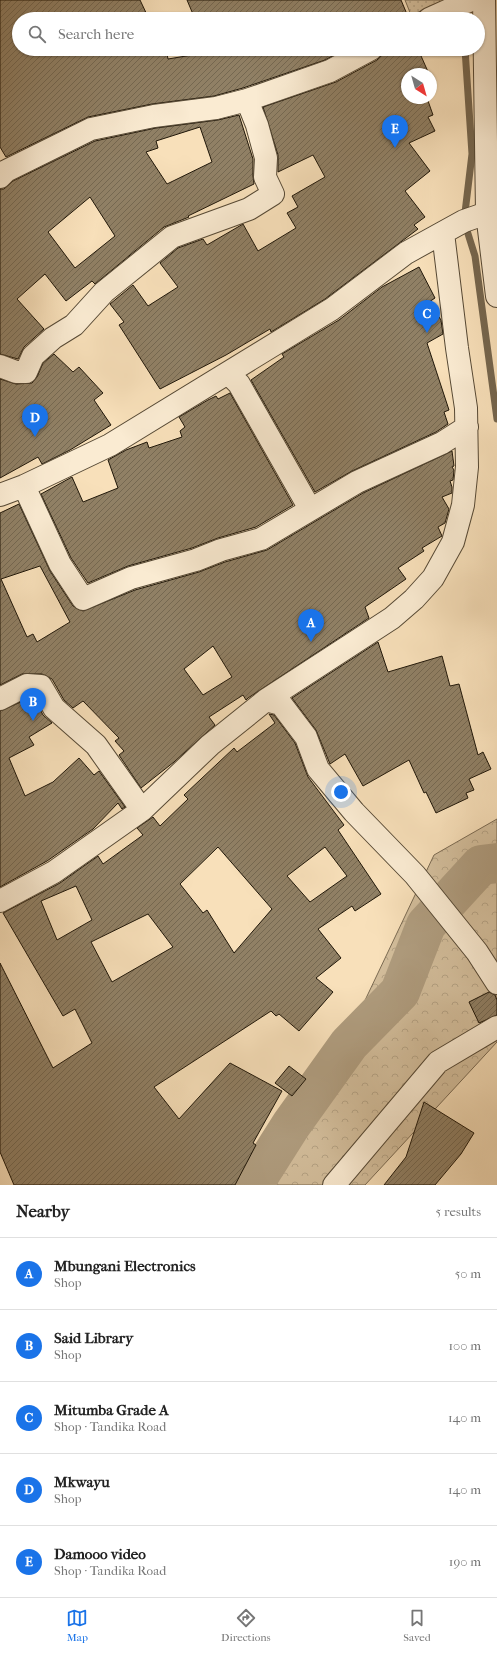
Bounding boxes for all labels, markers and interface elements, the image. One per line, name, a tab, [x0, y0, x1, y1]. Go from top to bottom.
search box	[12, 12, 485, 56]
icon: search	[26, 23, 48, 45]
text: Search here	[58, 25, 134, 43]
north arrow	[401, 68, 437, 104]
pin: E	[382, 115, 408, 148]
pin: C	[414, 300, 440, 333]
pin: D	[22, 404, 48, 437]
pin: A	[298, 609, 324, 642]
pin: B	[20, 688, 46, 721]
your location	[331, 782, 351, 802]
text: Nearby	[16, 1201, 70, 1221]
text: 5 results	[436, 1204, 481, 1219]
text: Mbungani Electronics	[54, 1257, 196, 1275]
text: A	[25, 1266, 33, 1281]
text: 50 m	[455, 1266, 481, 1281]
text: Shop	[54, 1275, 82, 1290]
text: Said Library	[54, 1329, 133, 1347]
text: B	[25, 1338, 33, 1353]
text: 100 m	[448, 1338, 481, 1353]
text: Shop	[54, 1347, 82, 1362]
text: Mitumba Grade A	[54, 1401, 169, 1419]
text: C	[25, 1410, 33, 1425]
text: 140 m	[448, 1410, 481, 1425]
text: Shop · Tandika Road	[54, 1419, 166, 1434]
text: Mkwayu	[54, 1473, 110, 1491]
text: D	[24, 1482, 34, 1497]
text: 140 m	[448, 1482, 481, 1497]
text: Shop	[54, 1491, 82, 1506]
text: Damooo video	[54, 1545, 146, 1563]
text: E	[25, 1554, 33, 1569]
text: 190 m	[449, 1554, 481, 1569]
text: Shop · Tandika Road	[54, 1563, 166, 1578]
tab: Map	[66, 1607, 88, 1644]
tab: Directions	[221, 1607, 271, 1644]
tab: Saved	[403, 1607, 431, 1644]

